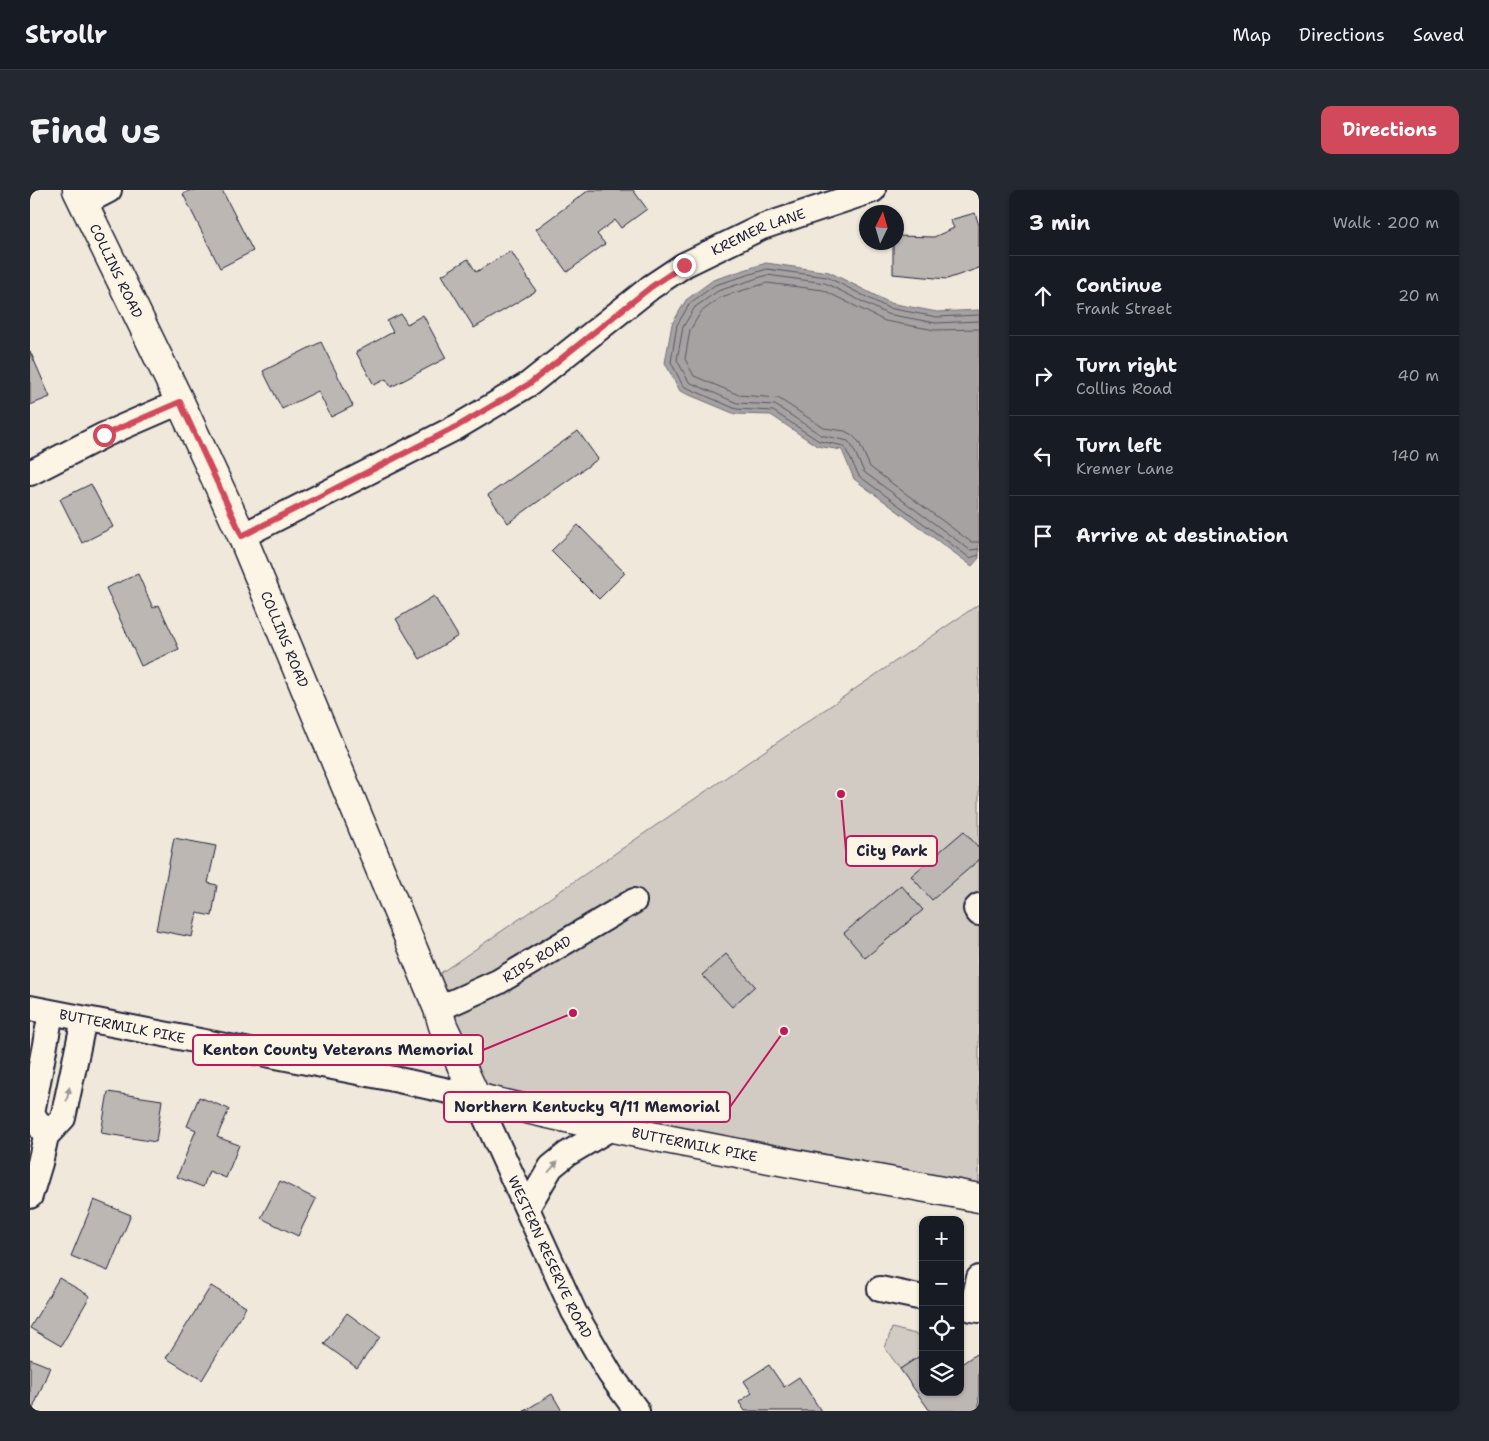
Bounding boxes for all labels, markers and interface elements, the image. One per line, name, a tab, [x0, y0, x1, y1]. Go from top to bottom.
text: Strollr	[25, 19, 107, 51]
text: Map	[1233, 23, 1271, 47]
text: Directions	[1299, 23, 1385, 47]
text: Saved	[1413, 23, 1464, 47]
button: Directions	[1321, 106, 1459, 154]
text: Find us	[30, 107, 161, 154]
street label: KREMER LANE	[708, 204, 808, 259]
north arrow	[859, 205, 904, 250]
text: 3 min	[1029, 209, 1090, 237]
text: Walk · 200 m	[1333, 212, 1439, 233]
street label: COLLINS ROAD	[86, 221, 147, 321]
route end	[673, 254, 696, 277]
text: Continue	[1076, 273, 1162, 298]
icon: ahead	[1029, 282, 1057, 310]
text: 20 m	[1398, 285, 1439, 306]
text: Frank Street	[1076, 298, 1172, 319]
text: Turn right	[1076, 353, 1177, 378]
icon: right	[1029, 362, 1057, 390]
text: 40 m	[1397, 365, 1439, 386]
text: Collins Road	[1076, 378, 1172, 399]
route start	[93, 424, 116, 447]
text: Turn left	[1076, 433, 1162, 458]
icon: left	[1029, 442, 1057, 470]
text: 140 m	[1392, 445, 1439, 466]
text: Kremer Lane	[1076, 458, 1174, 479]
icon: arrive	[1029, 522, 1057, 550]
text: Arrive at destination	[1076, 523, 1288, 548]
street label: COLLINS ROAD	[257, 588, 313, 690]
callout: City Park	[846, 836, 937, 866]
text: City Park	[856, 841, 928, 861]
street label: RIPS ROAD	[499, 931, 575, 986]
street label: BUTTERMILK PIKE	[58, 1005, 187, 1047]
callout: Kenton County Veterans Memorial	[193, 1035, 483, 1065]
text: Kenton County Veterans Memorial	[203, 1040, 473, 1060]
one-way arrow	[64, 1087, 72, 1102]
callout: Northern Kentucky 9/11 Memorial	[444, 1092, 730, 1122]
text: Northern Kentucky 9/11 Memorial	[454, 1097, 720, 1117]
street label: BUTTERMILK PIKE	[630, 1123, 759, 1166]
one-way arrow	[547, 1161, 559, 1173]
street label: WESTERN RESERVE ROAD	[504, 1173, 596, 1341]
map controls	[919, 1216, 964, 1396]
button: +	[919, 1216, 964, 1261]
button: −	[919, 1261, 964, 1306]
button: locate	[919, 1306, 964, 1351]
button: layers	[919, 1351, 964, 1396]

